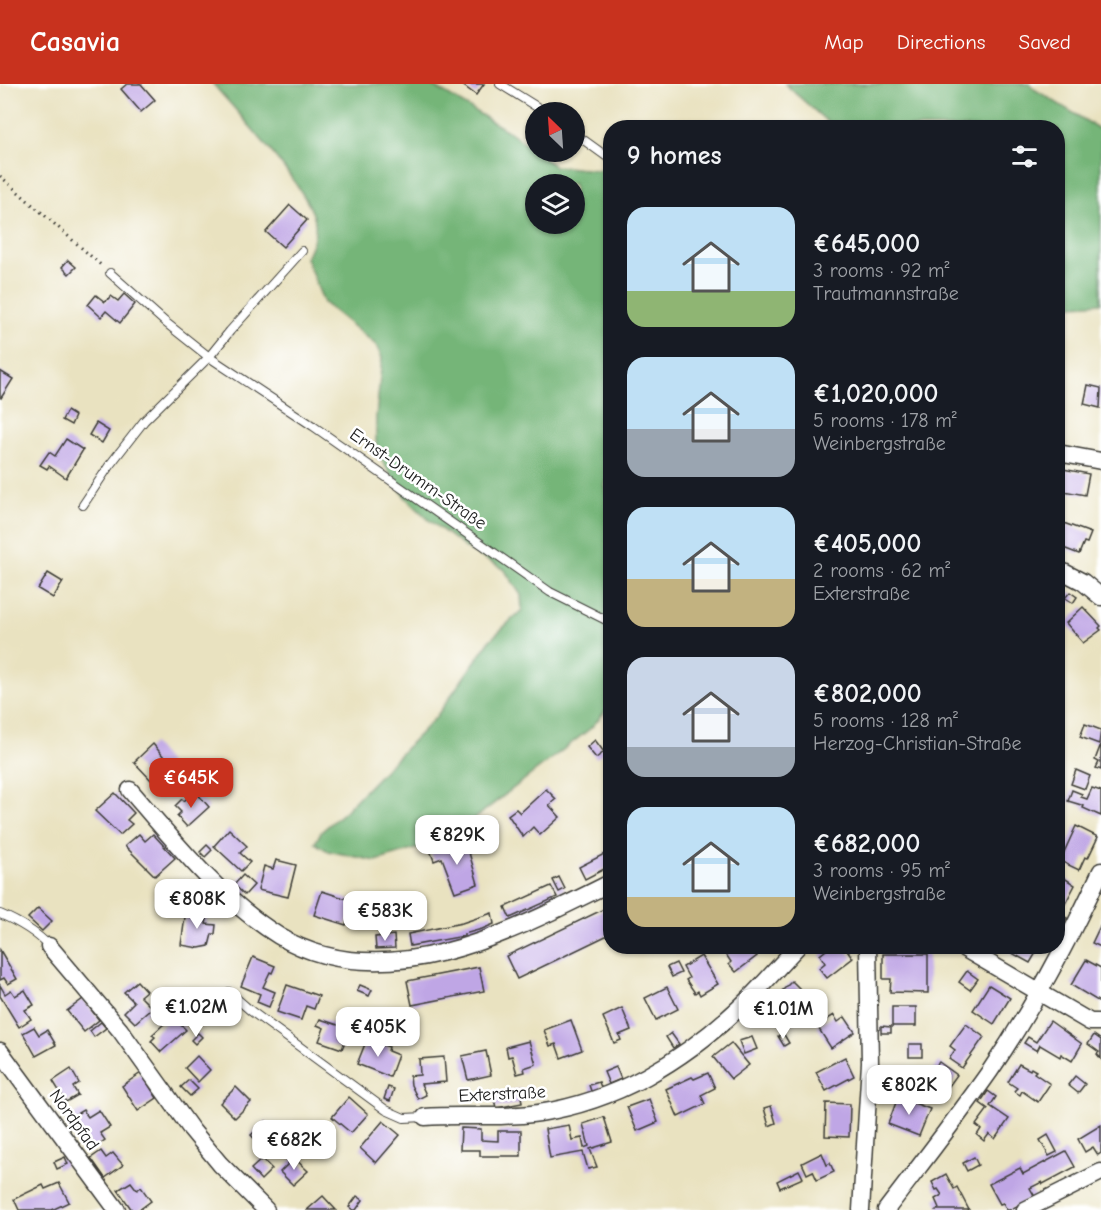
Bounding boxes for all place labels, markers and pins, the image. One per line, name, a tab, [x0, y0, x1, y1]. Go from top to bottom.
pin: €645K	[149, 758, 233, 809]
pin: €829K	[415, 815, 499, 866]
pin: €808K	[155, 879, 239, 930]
pin: €583K	[343, 891, 427, 942]
pin: €1.02M	[147, 987, 245, 1038]
pin: €1.01M	[734, 989, 832, 1040]
pin: €405K	[336, 1007, 420, 1058]
pin: €802K	[867, 1065, 951, 1116]
pin: €682K	[252, 1120, 336, 1171]

